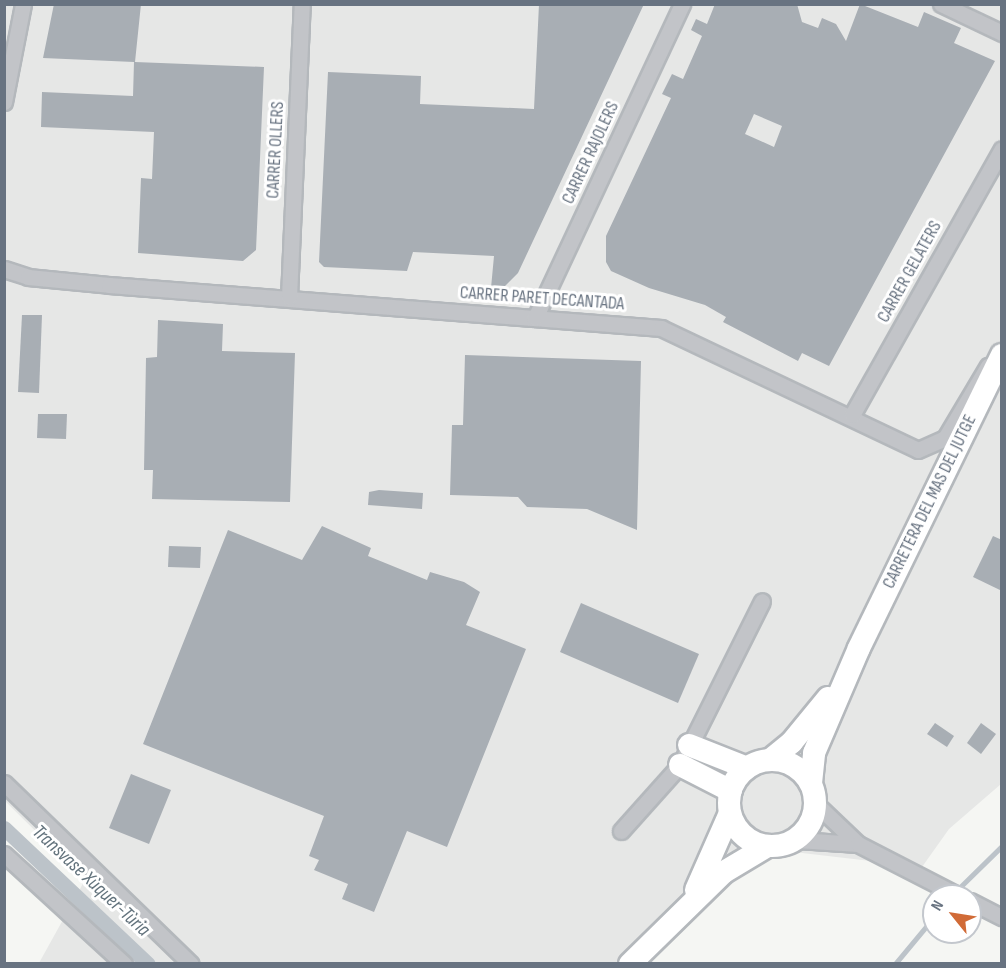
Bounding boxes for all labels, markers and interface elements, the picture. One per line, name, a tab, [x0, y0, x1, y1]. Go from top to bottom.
street label: CARRER RAJOLERS	[558, 98, 624, 208]
street label: CARRER OLLERS	[263, 101, 289, 199]
street label: CARRER GELATERS	[873, 217, 947, 327]
street label: CARRER PARET DECANTADA	[459, 282, 625, 316]
street label: CARRETERA DEL MAS DEL JUTGE	[879, 412, 981, 592]
water label: Transvase Xùquer-Tùria	[27, 820, 155, 942]
north arrow	[922, 884, 982, 944]
text: N	[927, 897, 948, 914]

